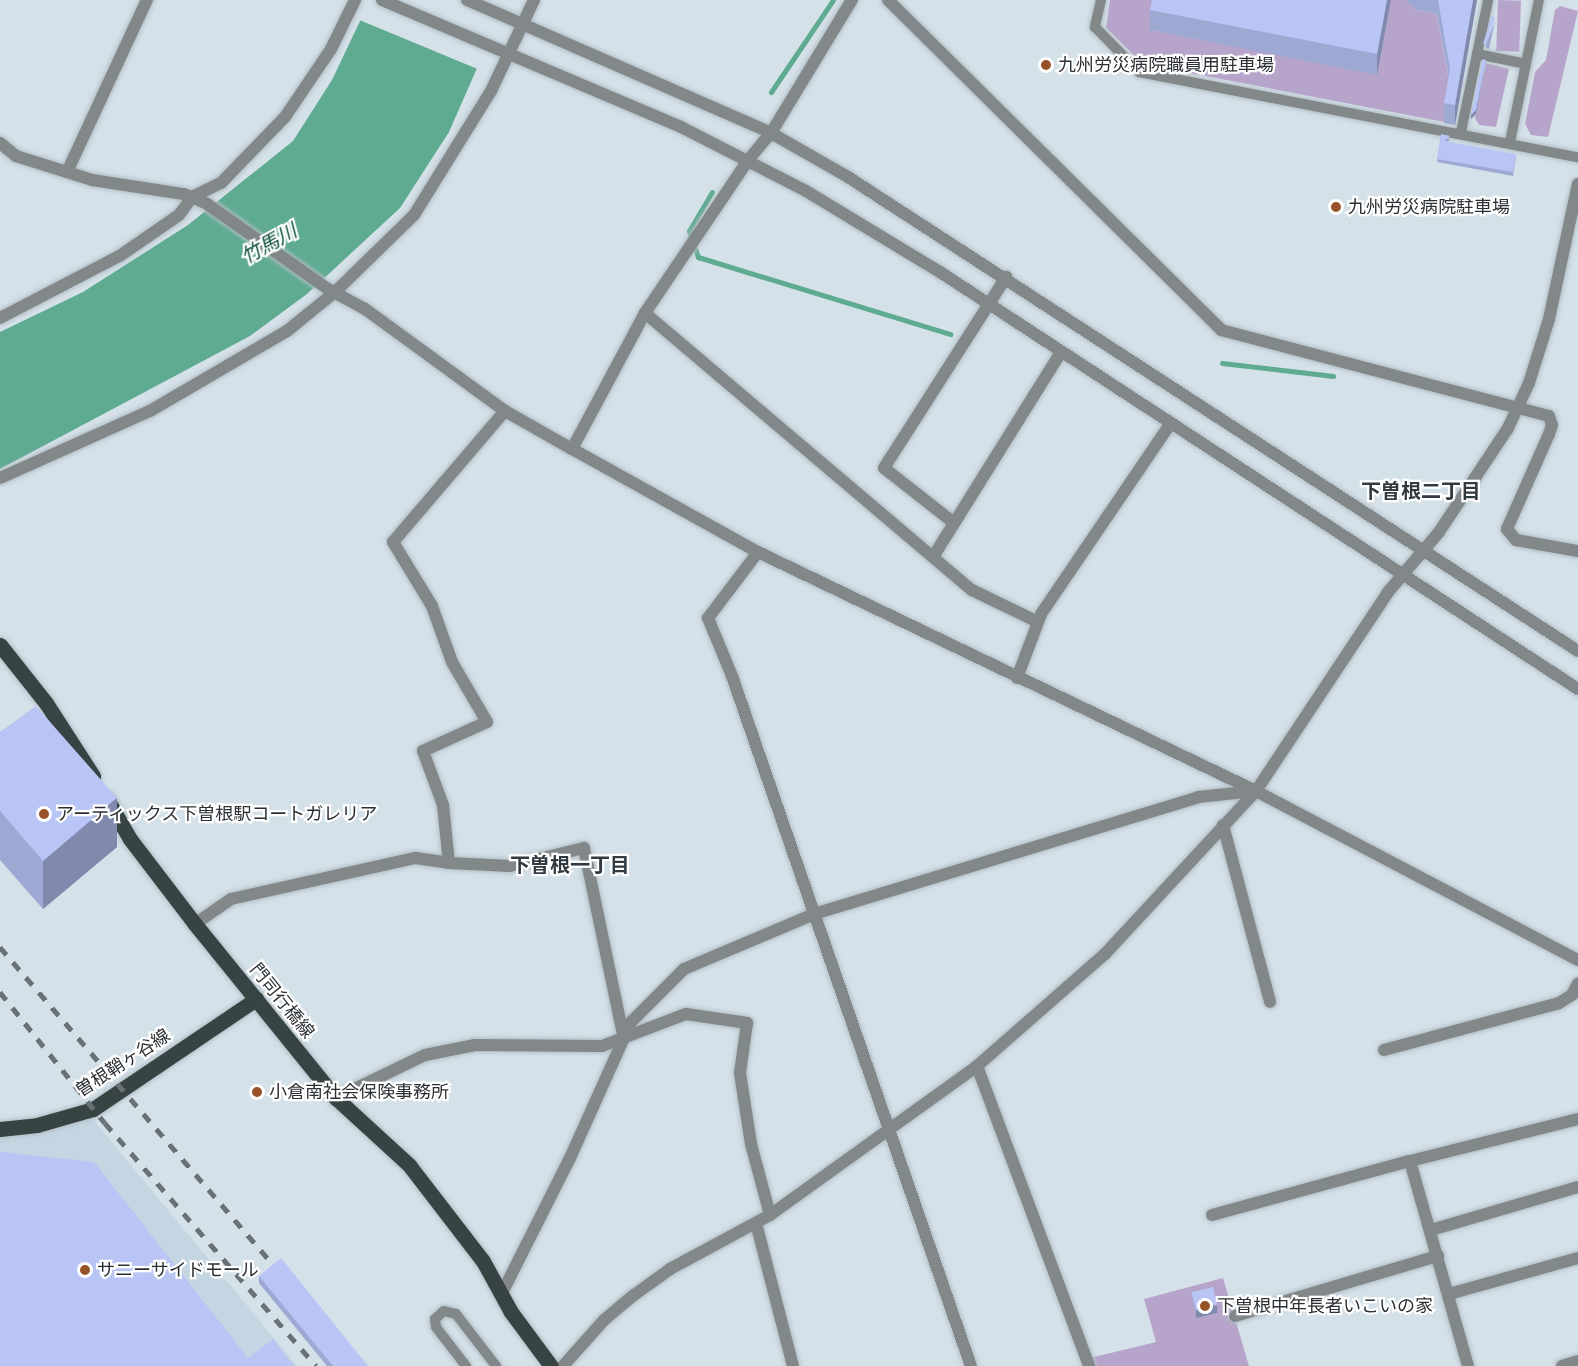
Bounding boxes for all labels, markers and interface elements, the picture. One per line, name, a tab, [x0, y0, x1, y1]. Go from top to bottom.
place label: 九州労災病院職員用駐車場	[1058, 54, 1274, 76]
marker: 九州労災病院職員用駐車場	[1039, 58, 1053, 72]
place label: 九州労災病院駐車場	[1348, 196, 1510, 218]
marker: 九州労災病院駐車場	[1329, 200, 1343, 214]
water label: 竹馬川	[237, 219, 301, 269]
district label: 下曽根二丁目	[1361, 479, 1481, 503]
place label: アーティックス下曽根駅コートガレリア	[56, 803, 379, 825]
marker: アーティックス下曽根駅コートガレリア	[37, 807, 51, 821]
district label: 下曽根一丁目	[510, 853, 630, 877]
street label: 門司行橋線	[245, 959, 319, 1043]
street label: 曽根鞘ヶ谷線	[72, 1025, 174, 1101]
place label: 小倉南社会保険事務所	[269, 1081, 449, 1103]
marker: 小倉南社会保険事務所	[250, 1085, 264, 1099]
place label: サニーサイドモール	[97, 1259, 259, 1281]
marker: サニーサイドモール	[78, 1263, 92, 1277]
place label: 下曽根中年長者いこいの家	[1217, 1295, 1433, 1317]
marker: 下曽根中年長者いこいの家	[1198, 1299, 1212, 1313]

